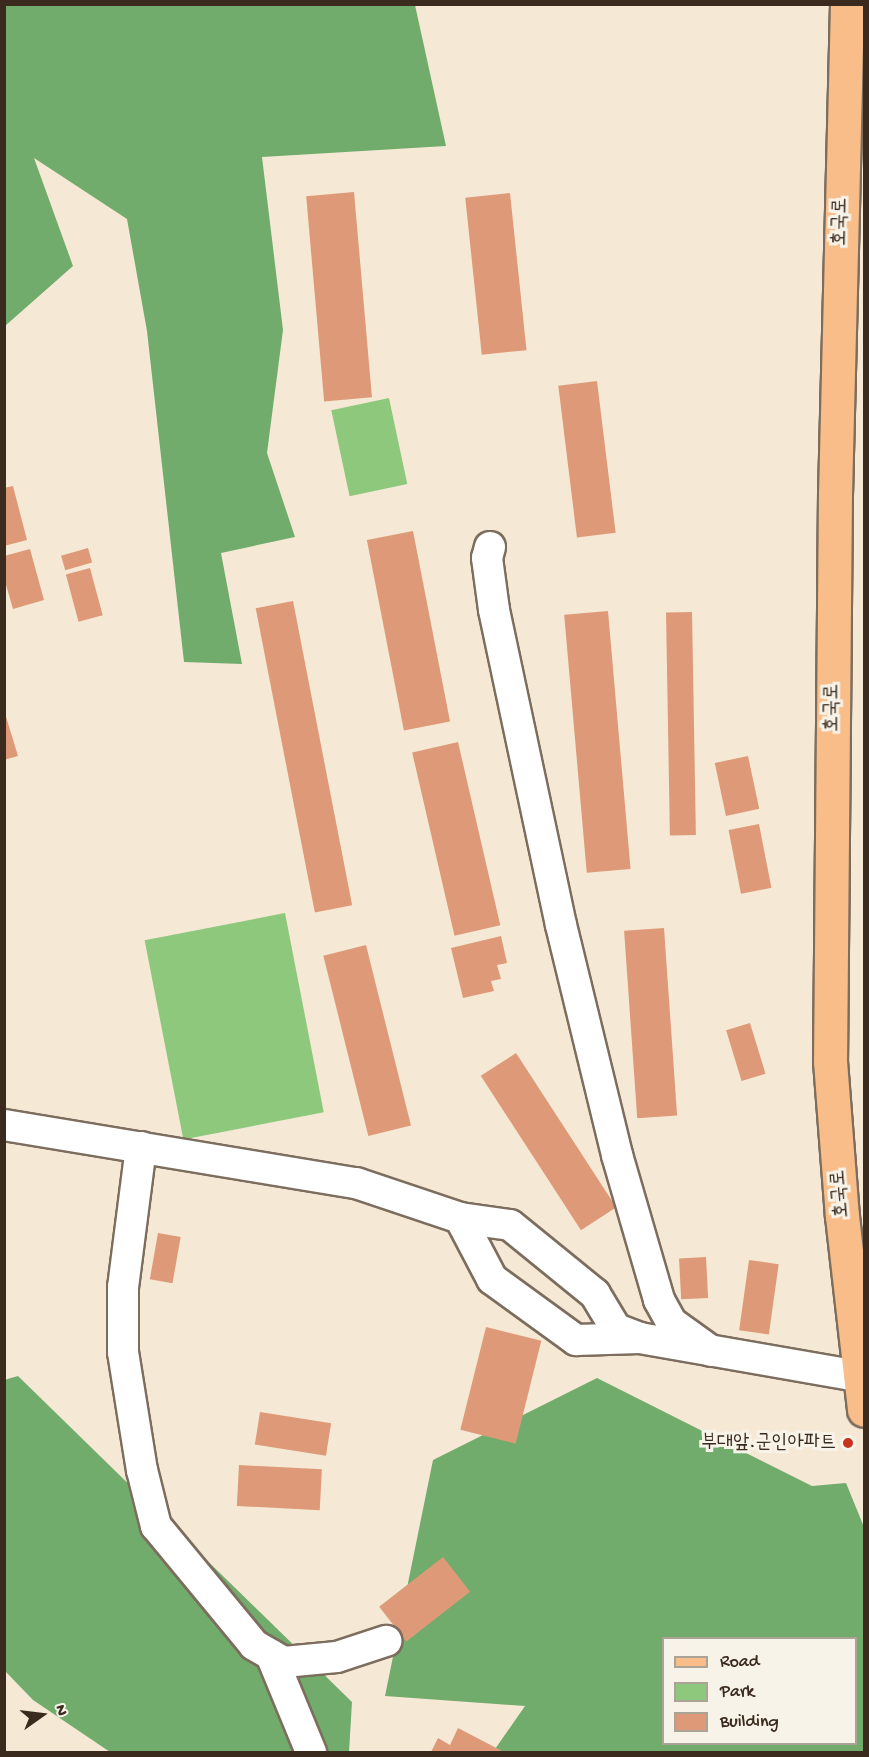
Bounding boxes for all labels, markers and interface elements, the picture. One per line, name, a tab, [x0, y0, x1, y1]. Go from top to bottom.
street label: 호국로	[829, 198, 853, 246]
street label: 호국로	[821, 684, 845, 732]
street label: 호국로	[827, 1169, 855, 1219]
place label: 부대앞.군인아파트	[701, 1431, 836, 1455]
marker: 부대앞.군인아파트	[841, 1436, 855, 1450]
legend	[662, 1637, 857, 1745]
text: Road	[720, 1652, 759, 1673]
text: Park	[720, 1682, 754, 1703]
north arrow	[12, 1685, 72, 1745]
text: N	[49, 1703, 70, 1718]
text: Building	[720, 1712, 779, 1733]

